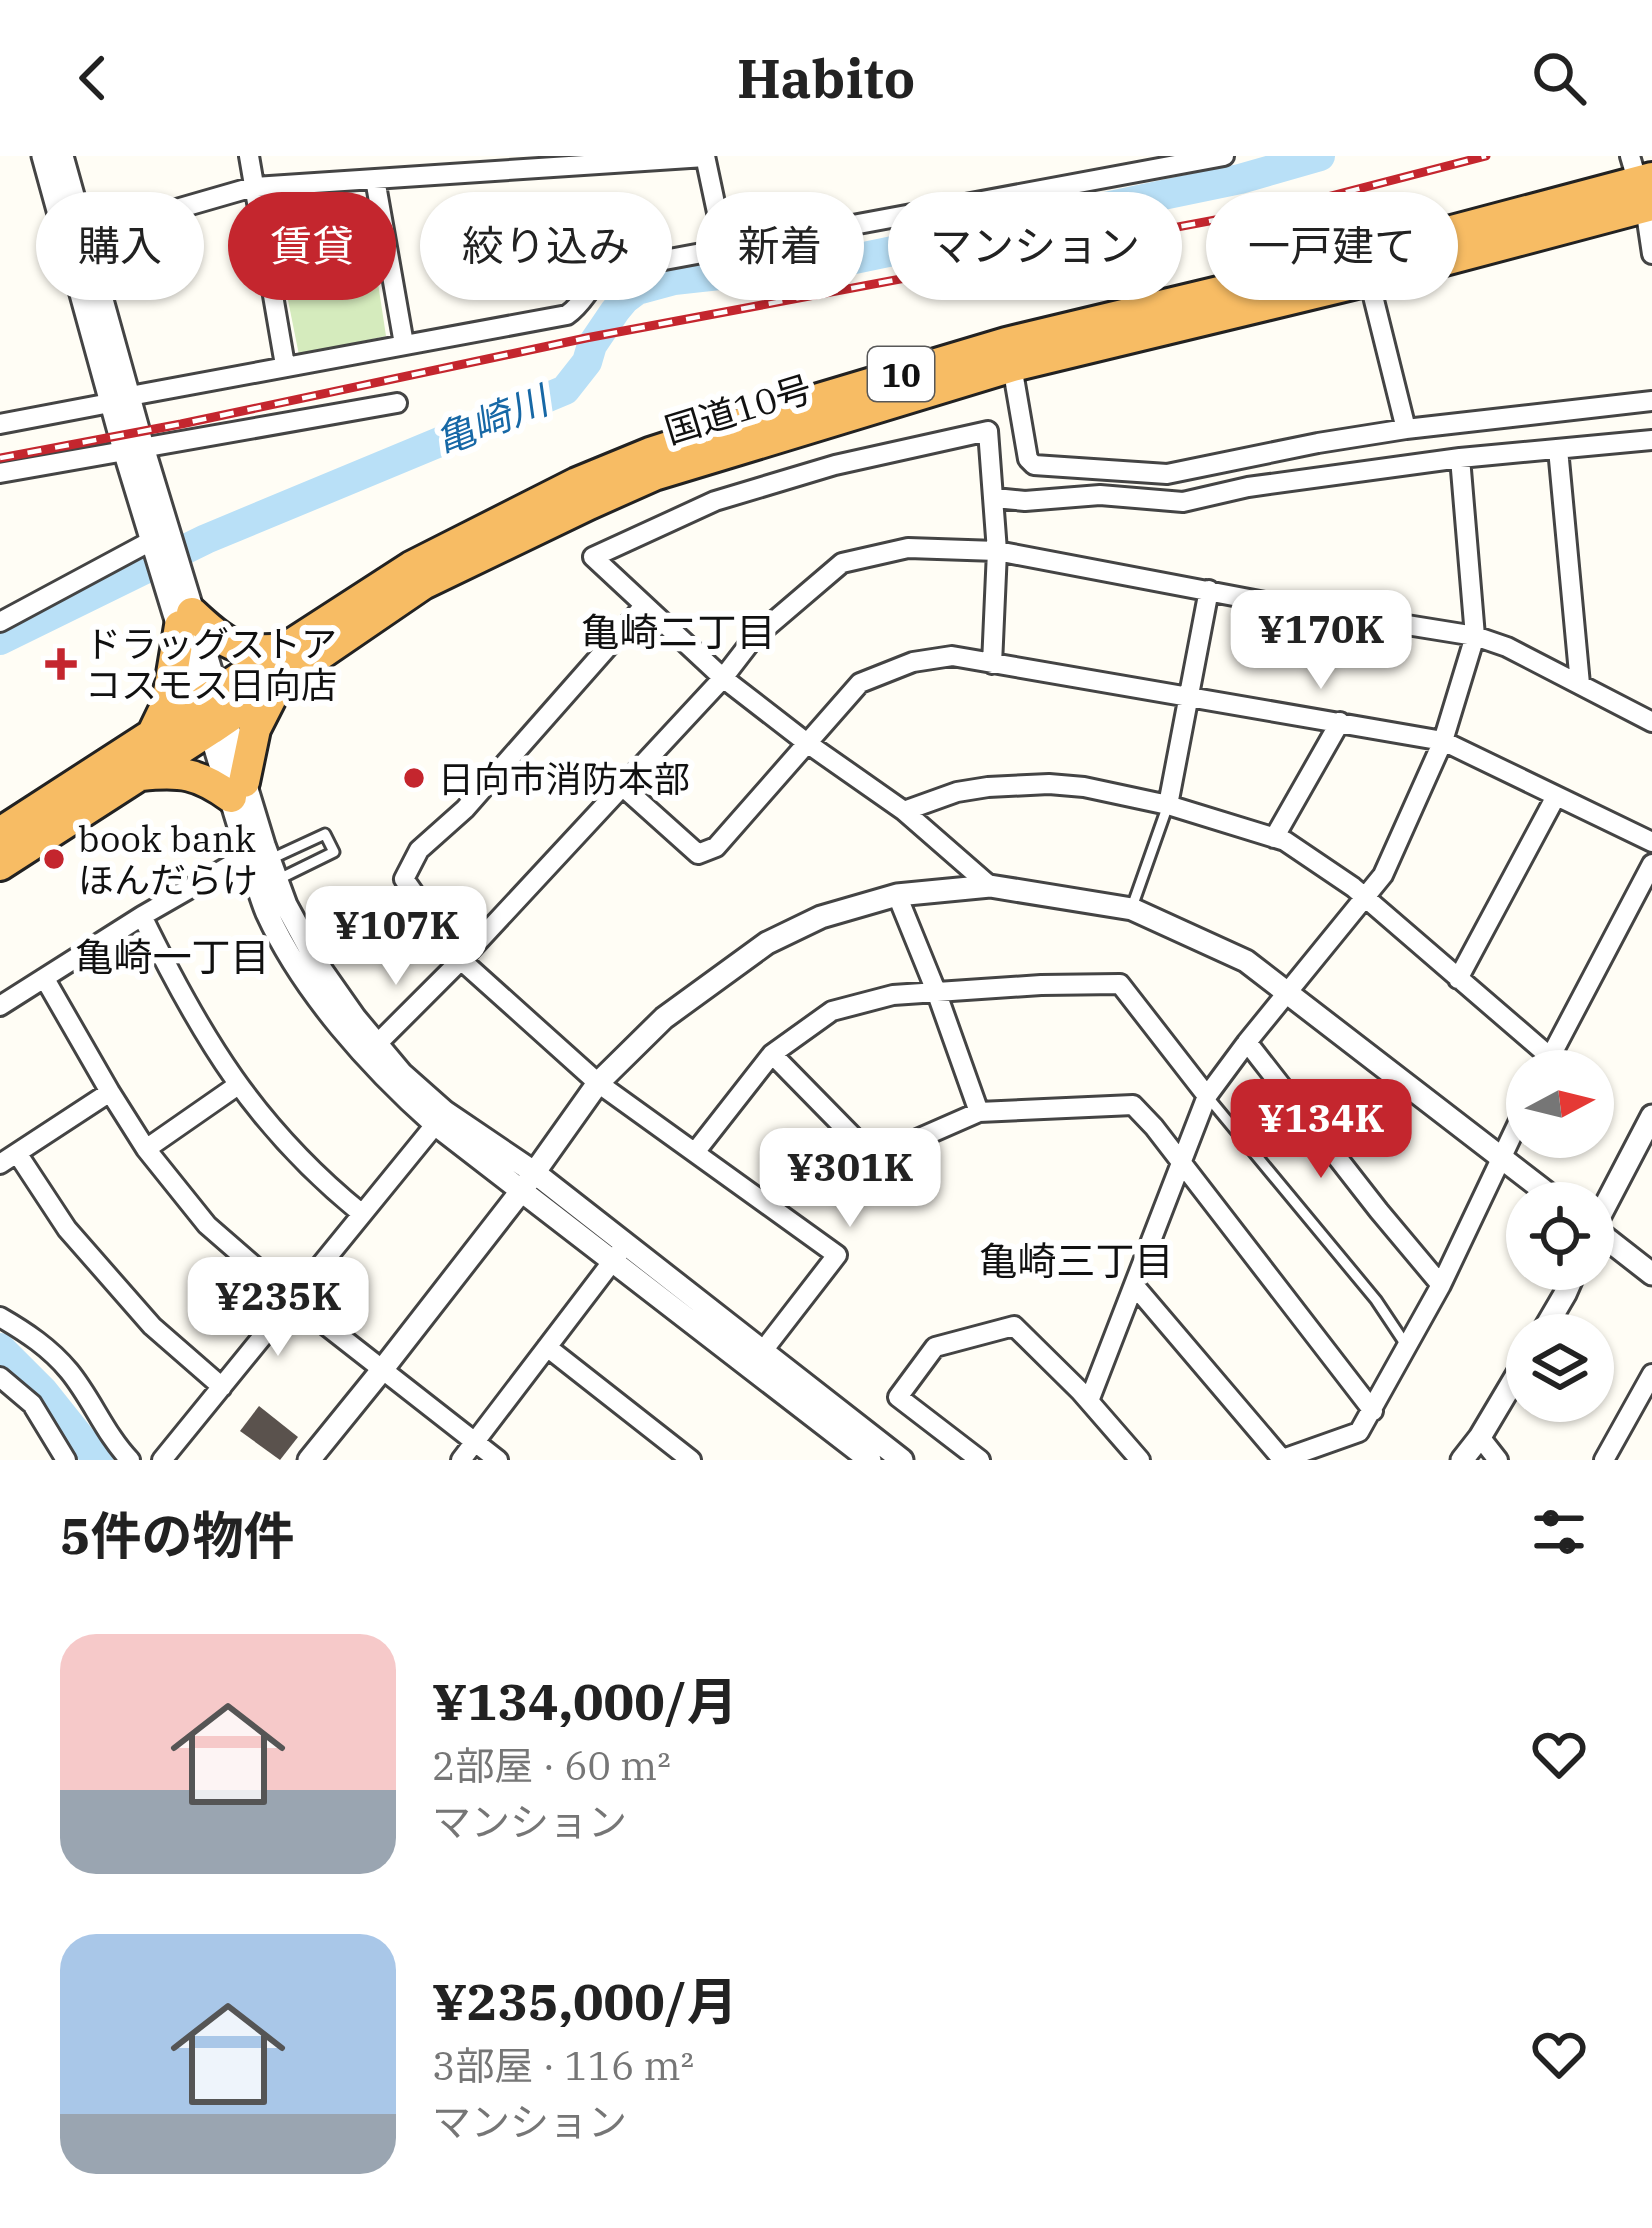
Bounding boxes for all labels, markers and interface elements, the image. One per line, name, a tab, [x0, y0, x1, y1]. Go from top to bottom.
text: Habito	[737, 43, 915, 113]
icon: back	[60, 45, 126, 111]
icon: search	[1526, 45, 1592, 111]
chip: 購入	[36, 192, 204, 300]
chip: 賃貸	[228, 192, 396, 300]
chip: 絞り込み	[420, 192, 672, 300]
chip: 新着	[696, 192, 864, 300]
chip: マンション	[888, 192, 1182, 300]
chip: 一戸建て	[1206, 192, 1458, 300]
road number: 10	[868, 347, 934, 401]
street label: 国道10号	[659, 364, 817, 454]
water label: 亀崎川	[427, 373, 558, 466]
pin: ¥170K	[1237, 590, 1405, 692]
text: ¥170K	[1258, 603, 1384, 654]
district label: 亀崎二丁目	[580, 606, 776, 657]
place label: ドラッグストア コスモス日向店	[85, 620, 337, 708]
marker: ドラッグストア コスモス日向店	[48, 651, 74, 677]
place label: 日向市消防本部	[438, 755, 690, 802]
marker: 日向市消防本部	[401, 765, 427, 791]
place label: book bank ほんだらけ	[78, 815, 258, 903]
marker: book bank ほんだらけ	[41, 846, 67, 872]
pin: ¥107K	[312, 886, 480, 988]
text: ¥107K	[333, 899, 459, 950]
district label: 亀崎一丁目	[74, 931, 270, 982]
north arrow	[1506, 1050, 1614, 1158]
map controls	[1506, 1050, 1614, 1422]
pin: ¥134K	[1237, 1079, 1405, 1181]
text: ¥134K	[1258, 1092, 1384, 1143]
pin: ¥301K	[766, 1128, 934, 1230]
text: ¥301K	[787, 1141, 913, 1192]
button: locate	[1506, 1182, 1614, 1290]
district label: 亀崎三丁目	[978, 1235, 1174, 1286]
pin: ¥235K	[194, 1257, 362, 1359]
text: ¥235K	[215, 1270, 341, 1321]
button: layers	[1506, 1314, 1614, 1422]
icon: filters	[1526, 1499, 1592, 1565]
text: 5件の物件	[60, 1502, 295, 1568]
text: ¥134,000/月	[432, 1668, 738, 1734]
icon: home	[156, 1682, 300, 1826]
icon: heart	[1526, 1721, 1592, 1787]
text: 2部屋 · 60 m²	[432, 1740, 671, 1791]
text: マンション	[432, 1796, 627, 1847]
text: ¥235,000/月	[432, 1968, 738, 2034]
icon: home	[156, 1982, 300, 2126]
icon: heart	[1526, 2021, 1592, 2087]
text: 3部屋 · 116 m²	[432, 2040, 694, 2091]
text: マンション	[432, 2096, 627, 2147]

